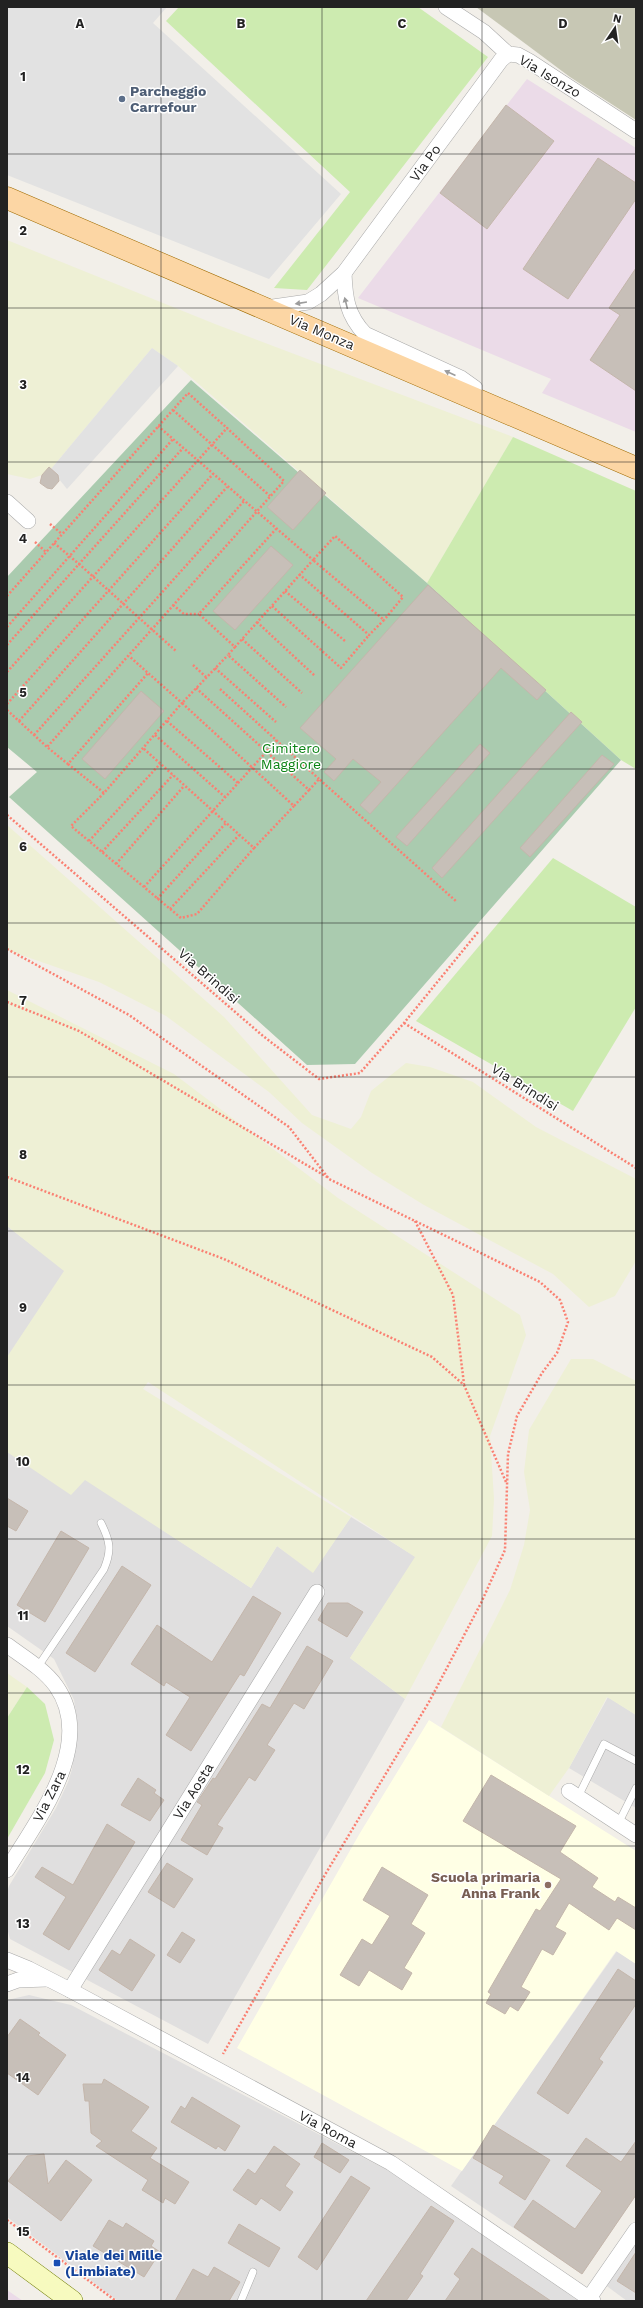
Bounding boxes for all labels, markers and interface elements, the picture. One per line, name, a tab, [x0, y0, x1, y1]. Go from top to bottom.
north arrow	[595, 8, 635, 48]
text: N	[612, 11, 623, 26]
text: A	[76, 16, 85, 31]
text: B	[237, 16, 246, 31]
text: C	[398, 16, 407, 31]
text: D	[558, 16, 568, 31]
street label: Via Isonzo	[516, 51, 584, 101]
text: 1	[20, 69, 26, 84]
place label: Parcheggio Carrefour	[130, 83, 206, 115]
marker: Parcheggio Carrefour	[117, 94, 127, 104]
street label: Via Po	[406, 141, 444, 185]
text: 2	[19, 223, 27, 238]
one-way arrow	[343, 297, 349, 310]
one-way arrow	[295, 300, 307, 306]
street label: Via Monza	[287, 311, 357, 353]
one-way arrow	[445, 370, 456, 376]
text: 3	[19, 377, 27, 392]
text: 4	[19, 531, 28, 546]
text: 5	[19, 685, 27, 700]
park label: Cimitero Maggiore	[261, 740, 321, 772]
text: 6	[19, 839, 27, 854]
street label: Via Brindisi	[175, 945, 243, 1007]
text: 7	[19, 993, 27, 1008]
street label: Via Brindisi	[489, 1060, 561, 1114]
text: 8	[19, 1147, 27, 1162]
text: 9	[19, 1300, 27, 1315]
text: 10	[16, 1454, 30, 1469]
text: 11	[17, 1608, 29, 1623]
street label: Via Aosta	[169, 1760, 217, 1822]
text: 12	[16, 1762, 30, 1777]
street label: Via Zara	[29, 1768, 69, 1824]
place label: Scuola primaria Anna Frank	[431, 1869, 541, 1901]
marker: Scuola primaria Anna Frank	[543, 1880, 553, 1890]
text: 13	[16, 1916, 30, 1931]
text: 14	[16, 2070, 31, 2085]
street label: Via Roma	[296, 2107, 360, 2151]
text: 15	[16, 2224, 30, 2239]
place label: Viale dei Mille (Limbiate)	[65, 2247, 162, 2279]
marker: Viale dei Mille (Limbiate)	[52, 2258, 62, 2268]

